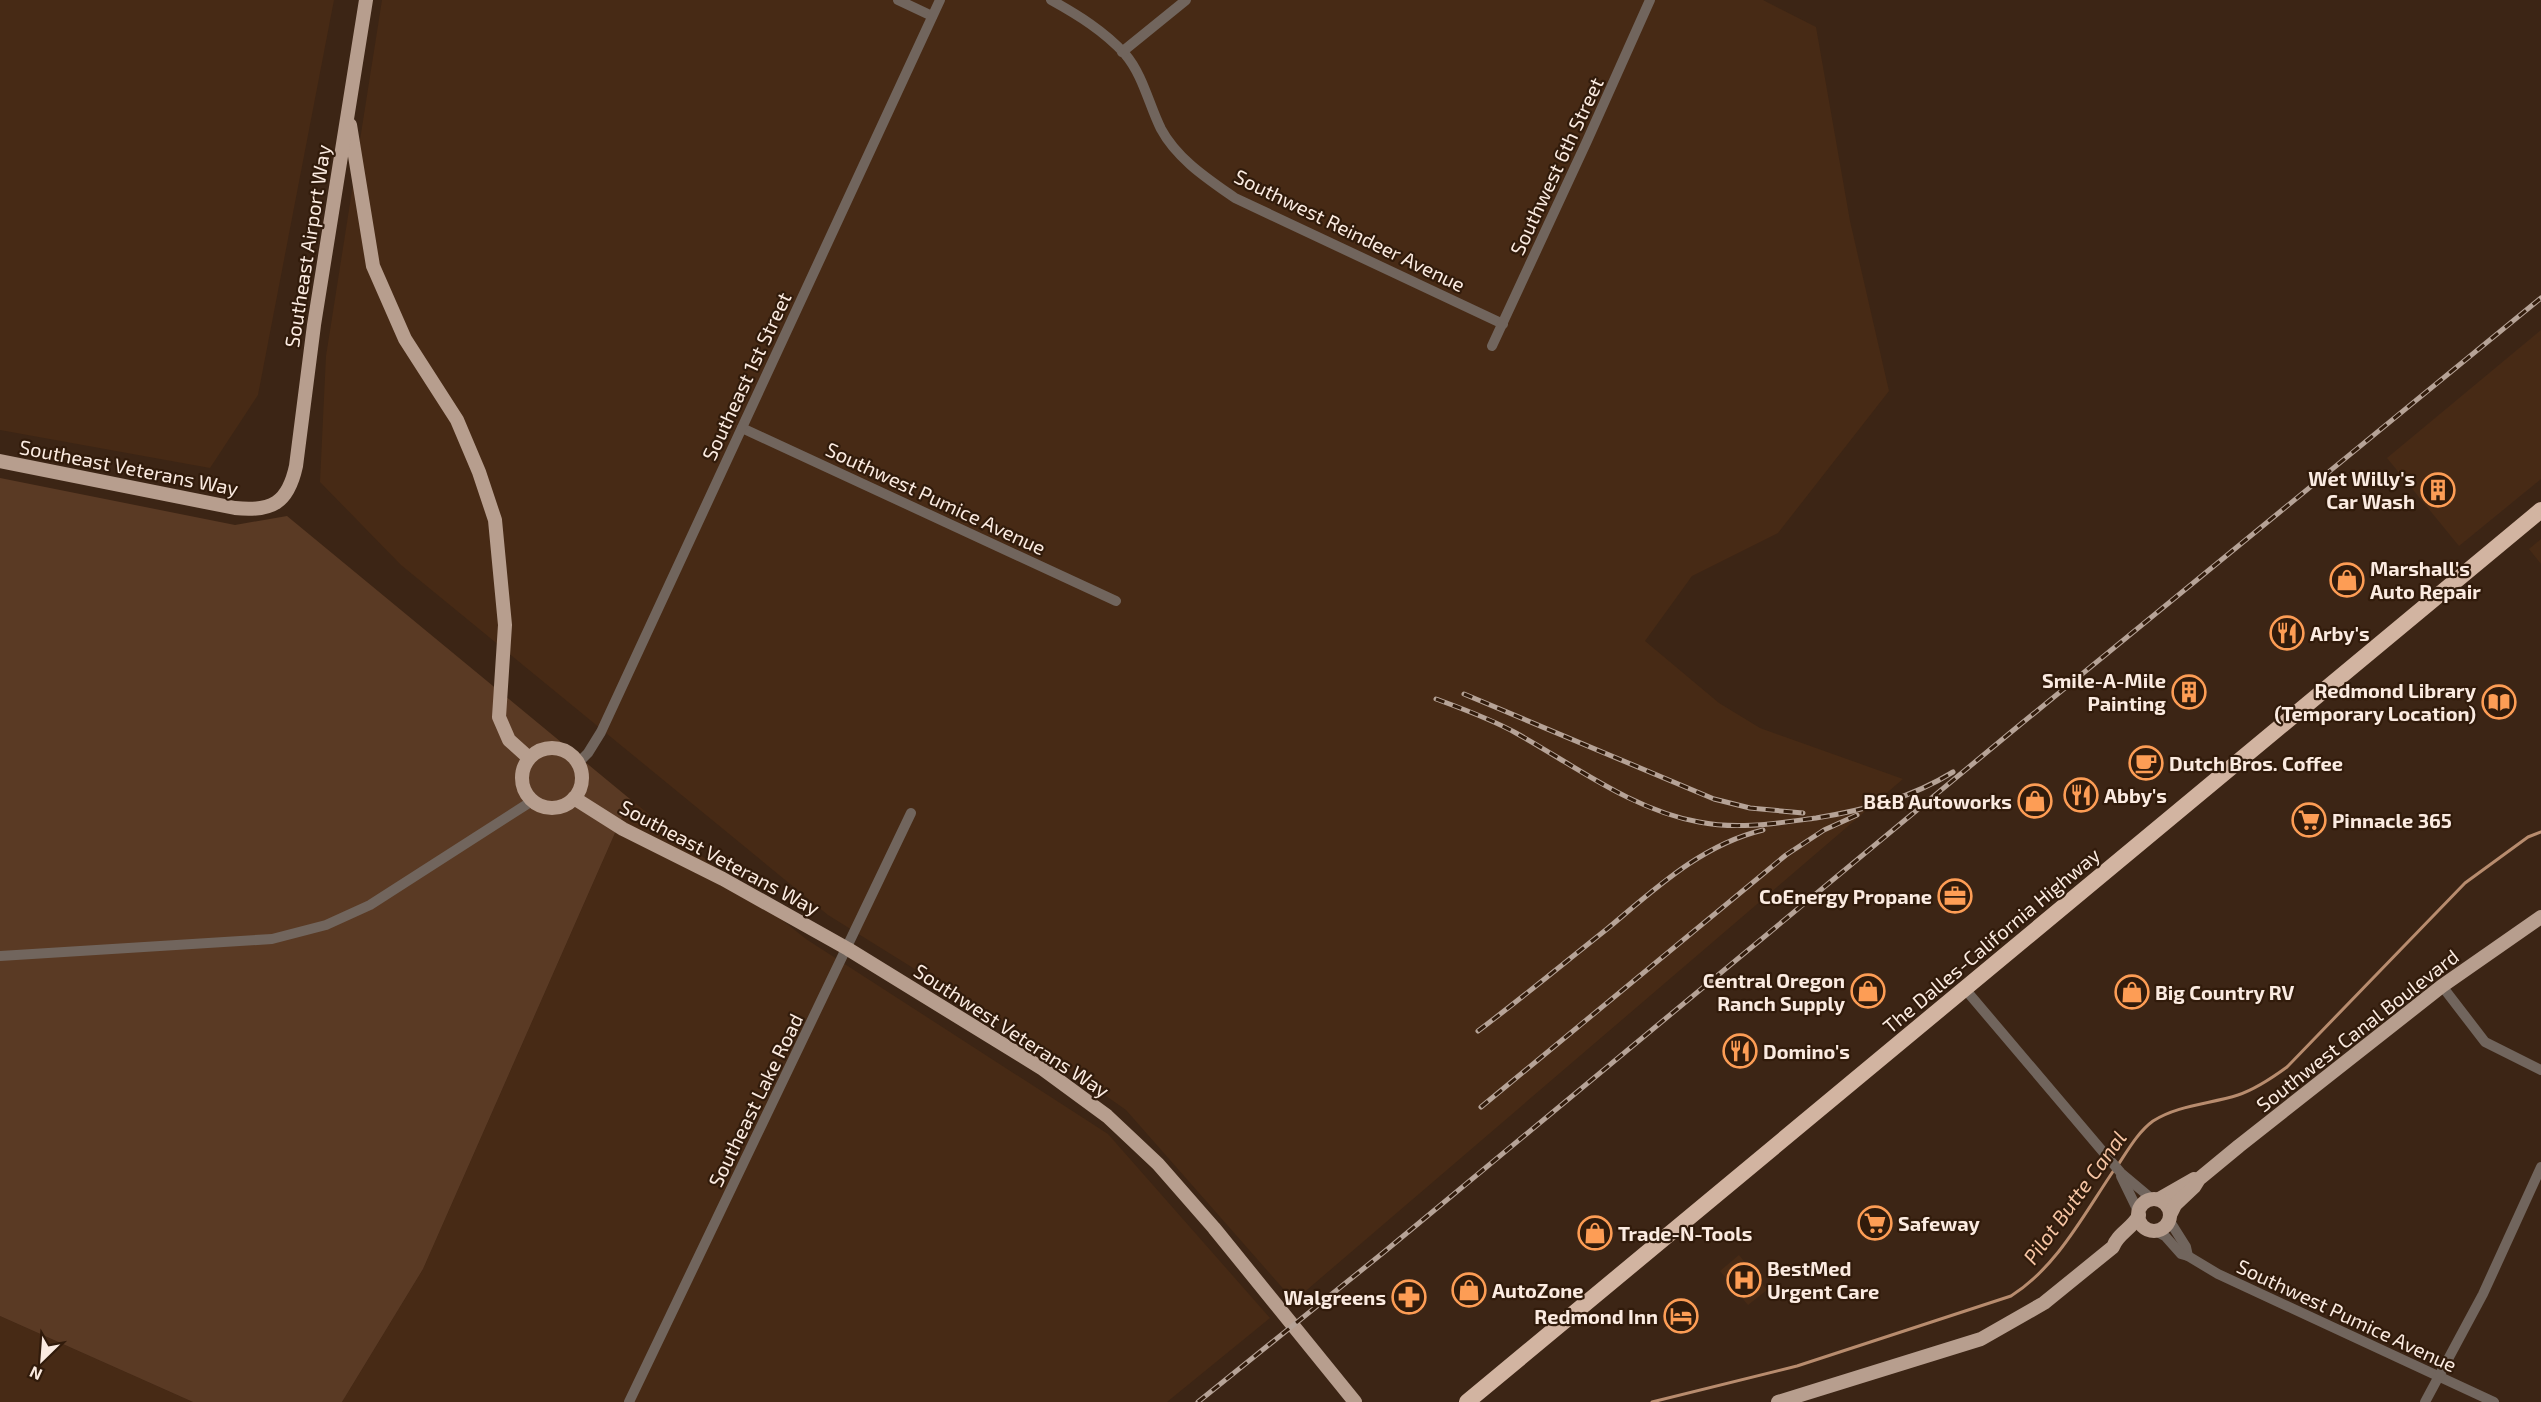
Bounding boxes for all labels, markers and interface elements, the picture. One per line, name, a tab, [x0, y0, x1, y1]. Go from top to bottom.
street label: Southwest 6th Street	[1504, 73, 1608, 259]
street label: Southeast Airport Way	[279, 142, 335, 349]
street label: Southwest Reindeer Avenue	[1231, 164, 1469, 296]
street label: Southeast 1st Street	[696, 288, 796, 464]
street label: Southeast Veterans Way	[18, 434, 241, 500]
street label: Southwest Pumice Avenue	[822, 436, 1050, 560]
place label: Wet Willy's Car Wash	[2308, 466, 2415, 513]
building icon: Wet Willy's Car Wash	[2420, 472, 2456, 508]
place label: Marshall's Auto Repair	[2370, 556, 2481, 603]
shop icon: Marshall's Auto Repair	[2329, 562, 2365, 598]
restaurant icon: Arby's	[2269, 615, 2305, 651]
place label: Arby's	[2310, 621, 2370, 646]
place label: Smile-A-Mile Painting	[2042, 668, 2166, 715]
building icon: Smile-A-Mile Painting	[2171, 674, 2207, 710]
place label: Redmond Library (Temporary Location)	[2274, 678, 2477, 726]
library icon: Redmond Library (Temporary Location)	[2481, 684, 2517, 720]
cafe icon: Dutch Bros. Coffee	[2128, 745, 2164, 781]
place label: Dutch Bros. Coffee	[2169, 751, 2343, 775]
restaurant icon: Abby's	[2063, 777, 2099, 813]
shop icon: B&B Autoworks	[2017, 783, 2053, 819]
place label: Abby's	[2104, 783, 2167, 808]
place label: B&B Autoworks	[1863, 789, 2012, 813]
street label: Southeast Veterans Way	[616, 794, 824, 920]
supermarket icon: Pinnacle 365	[2291, 802, 2327, 838]
place label: Pinnacle 365	[2332, 808, 2452, 832]
street label: The Dalles-California Highway	[1878, 842, 2105, 1038]
office icon: CoEnergy Propane	[1937, 878, 1973, 914]
place label: CoEnergy Propane	[1759, 884, 1932, 909]
street label: Southwest Canal Boulevard	[2251, 944, 2463, 1116]
street label: Southwest Veterans Way	[910, 958, 1114, 1102]
place label: Central Oregon Ranch Supply	[1703, 968, 1846, 1016]
shop icon: Central Oregon Ranch Supply	[1850, 973, 1886, 1009]
shop icon: Big Country RV	[2114, 974, 2150, 1010]
place label: Big Country RV	[2155, 980, 2294, 1005]
street label: Southeast Lake Road	[703, 1010, 807, 1190]
restaurant icon: Domino's	[1722, 1033, 1758, 1069]
place label: Domino's	[1763, 1039, 1850, 1063]
water label: Pilot Butte Canal	[2017, 1125, 2131, 1269]
supermarket icon: Safeway	[1857, 1205, 1893, 1241]
place label: Safeway	[1898, 1211, 1981, 1236]
shop icon: Trade-N-Tools	[1577, 1215, 1613, 1251]
place label: Trade-N-Tools	[1618, 1221, 1752, 1245]
street label: Southwest Pumice Avenue	[2233, 1253, 2461, 1377]
place label: BestMed Urgent Care	[1767, 1256, 1879, 1303]
hospital icon: BestMed Urgent Care	[1726, 1262, 1762, 1298]
shop icon: AutoZone	[1451, 1272, 1487, 1308]
place label: AutoZone	[1492, 1278, 1584, 1302]
pharmacy icon: Walgreens	[1391, 1279, 1427, 1315]
place label: Walgreens	[1284, 1285, 1386, 1309]
hotel icon: Redmond Inn	[1663, 1298, 1699, 1334]
place label: Redmond Inn	[1534, 1304, 1658, 1328]
north arrow	[12, 1330, 72, 1390]
text: N	[26, 1363, 45, 1385]

